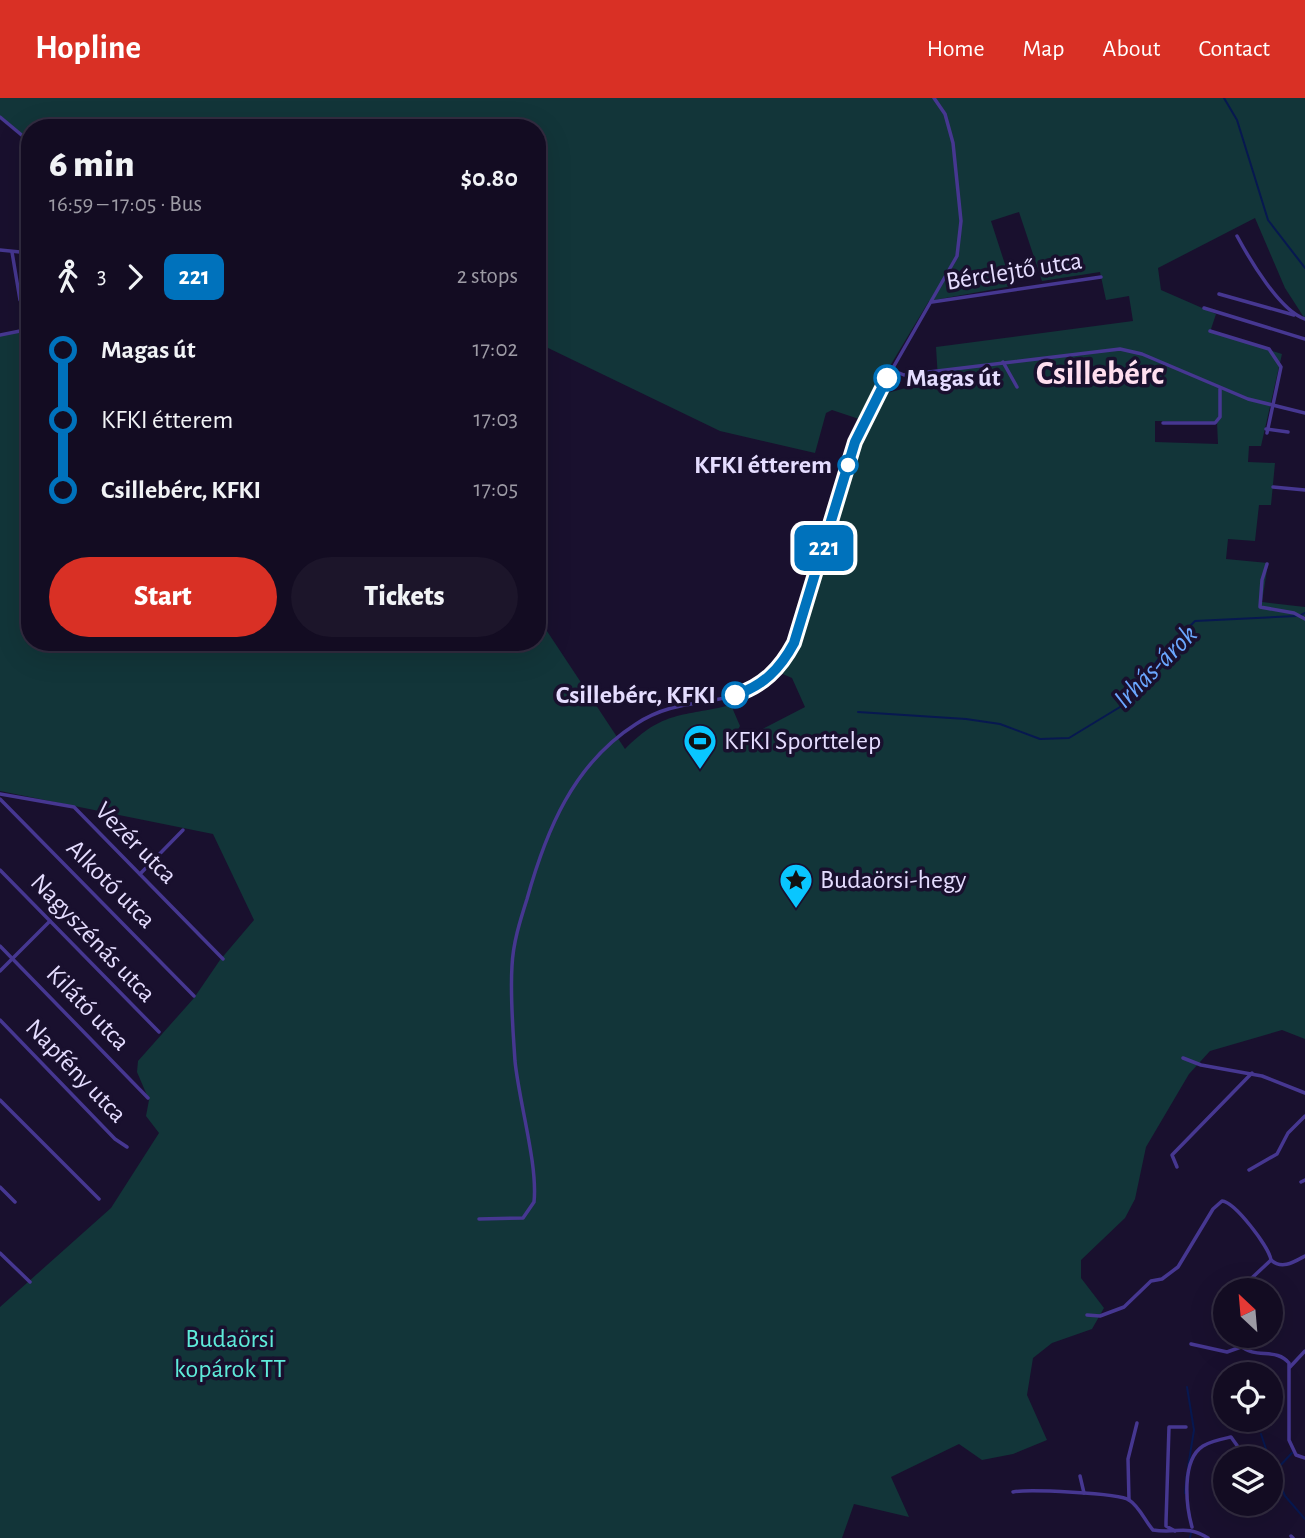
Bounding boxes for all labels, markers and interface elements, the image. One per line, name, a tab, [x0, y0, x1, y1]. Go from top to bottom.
text: Hopline	[35, 32, 141, 65]
text: Home	[927, 37, 985, 61]
text: Map	[1023, 37, 1065, 61]
text: About	[1103, 37, 1160, 61]
text: Contact	[1198, 37, 1270, 61]
text: 6 min	[49, 146, 135, 184]
text: $0.80	[460, 165, 518, 191]
text: 16:59 – 17:05 · Bus	[49, 193, 202, 216]
street label: Bérclejtő utca	[944, 247, 1084, 295]
icon: walk	[49, 258, 87, 296]
icon: forward	[116, 258, 154, 296]
text: 3	[97, 265, 106, 288]
text: 221	[178, 265, 210, 289]
text: 2 stops	[457, 265, 518, 288]
text: Magas út	[101, 337, 195, 363]
text: 17:02	[473, 338, 518, 361]
district label: Csillebérc	[1036, 358, 1164, 391]
marker: Magas út	[874, 365, 900, 391]
place label: Magas út	[906, 365, 1001, 391]
text: KFKI étterem	[101, 407, 233, 433]
text: 17:03	[474, 408, 518, 431]
place label: KFKI étterem	[694, 452, 832, 478]
marker: KFKI étterem	[838, 455, 858, 475]
text: Csillebérc, KFKI	[101, 477, 261, 503]
text: 17:05	[473, 478, 518, 501]
line badge: 221	[784, 525, 864, 571]
text: 221	[808, 536, 840, 560]
button: Start	[49, 557, 277, 637]
button: Tickets	[291, 557, 518, 637]
water label: Irhás-árok	[1109, 620, 1203, 714]
place label: Csillebérc, KFKI	[556, 682, 716, 708]
marker: Csillebérc, KFKI	[722, 682, 748, 708]
sports icon: KFKI Sporttelep	[681, 722, 719, 771]
place label: KFKI Sporttelep	[724, 728, 881, 754]
street label: Vezér utca	[90, 797, 182, 889]
street label: Alkotó utca	[62, 835, 160, 933]
place icon: Budaörsi-hegy	[777, 861, 815, 910]
place label: Budaörsi-hegy	[820, 867, 966, 893]
street label: Nagyszénás utca	[26, 869, 160, 1007]
street label: Kilátó utca	[42, 961, 134, 1055]
street label: Napfény utca	[21, 1014, 131, 1128]
north arrow	[1213, 1278, 1283, 1348]
map controls	[1213, 1278, 1283, 1516]
park label: Budaörsi kopárok TT	[174, 1326, 286, 1382]
button: locate	[1213, 1362, 1283, 1432]
button: layers	[1213, 1446, 1283, 1516]

